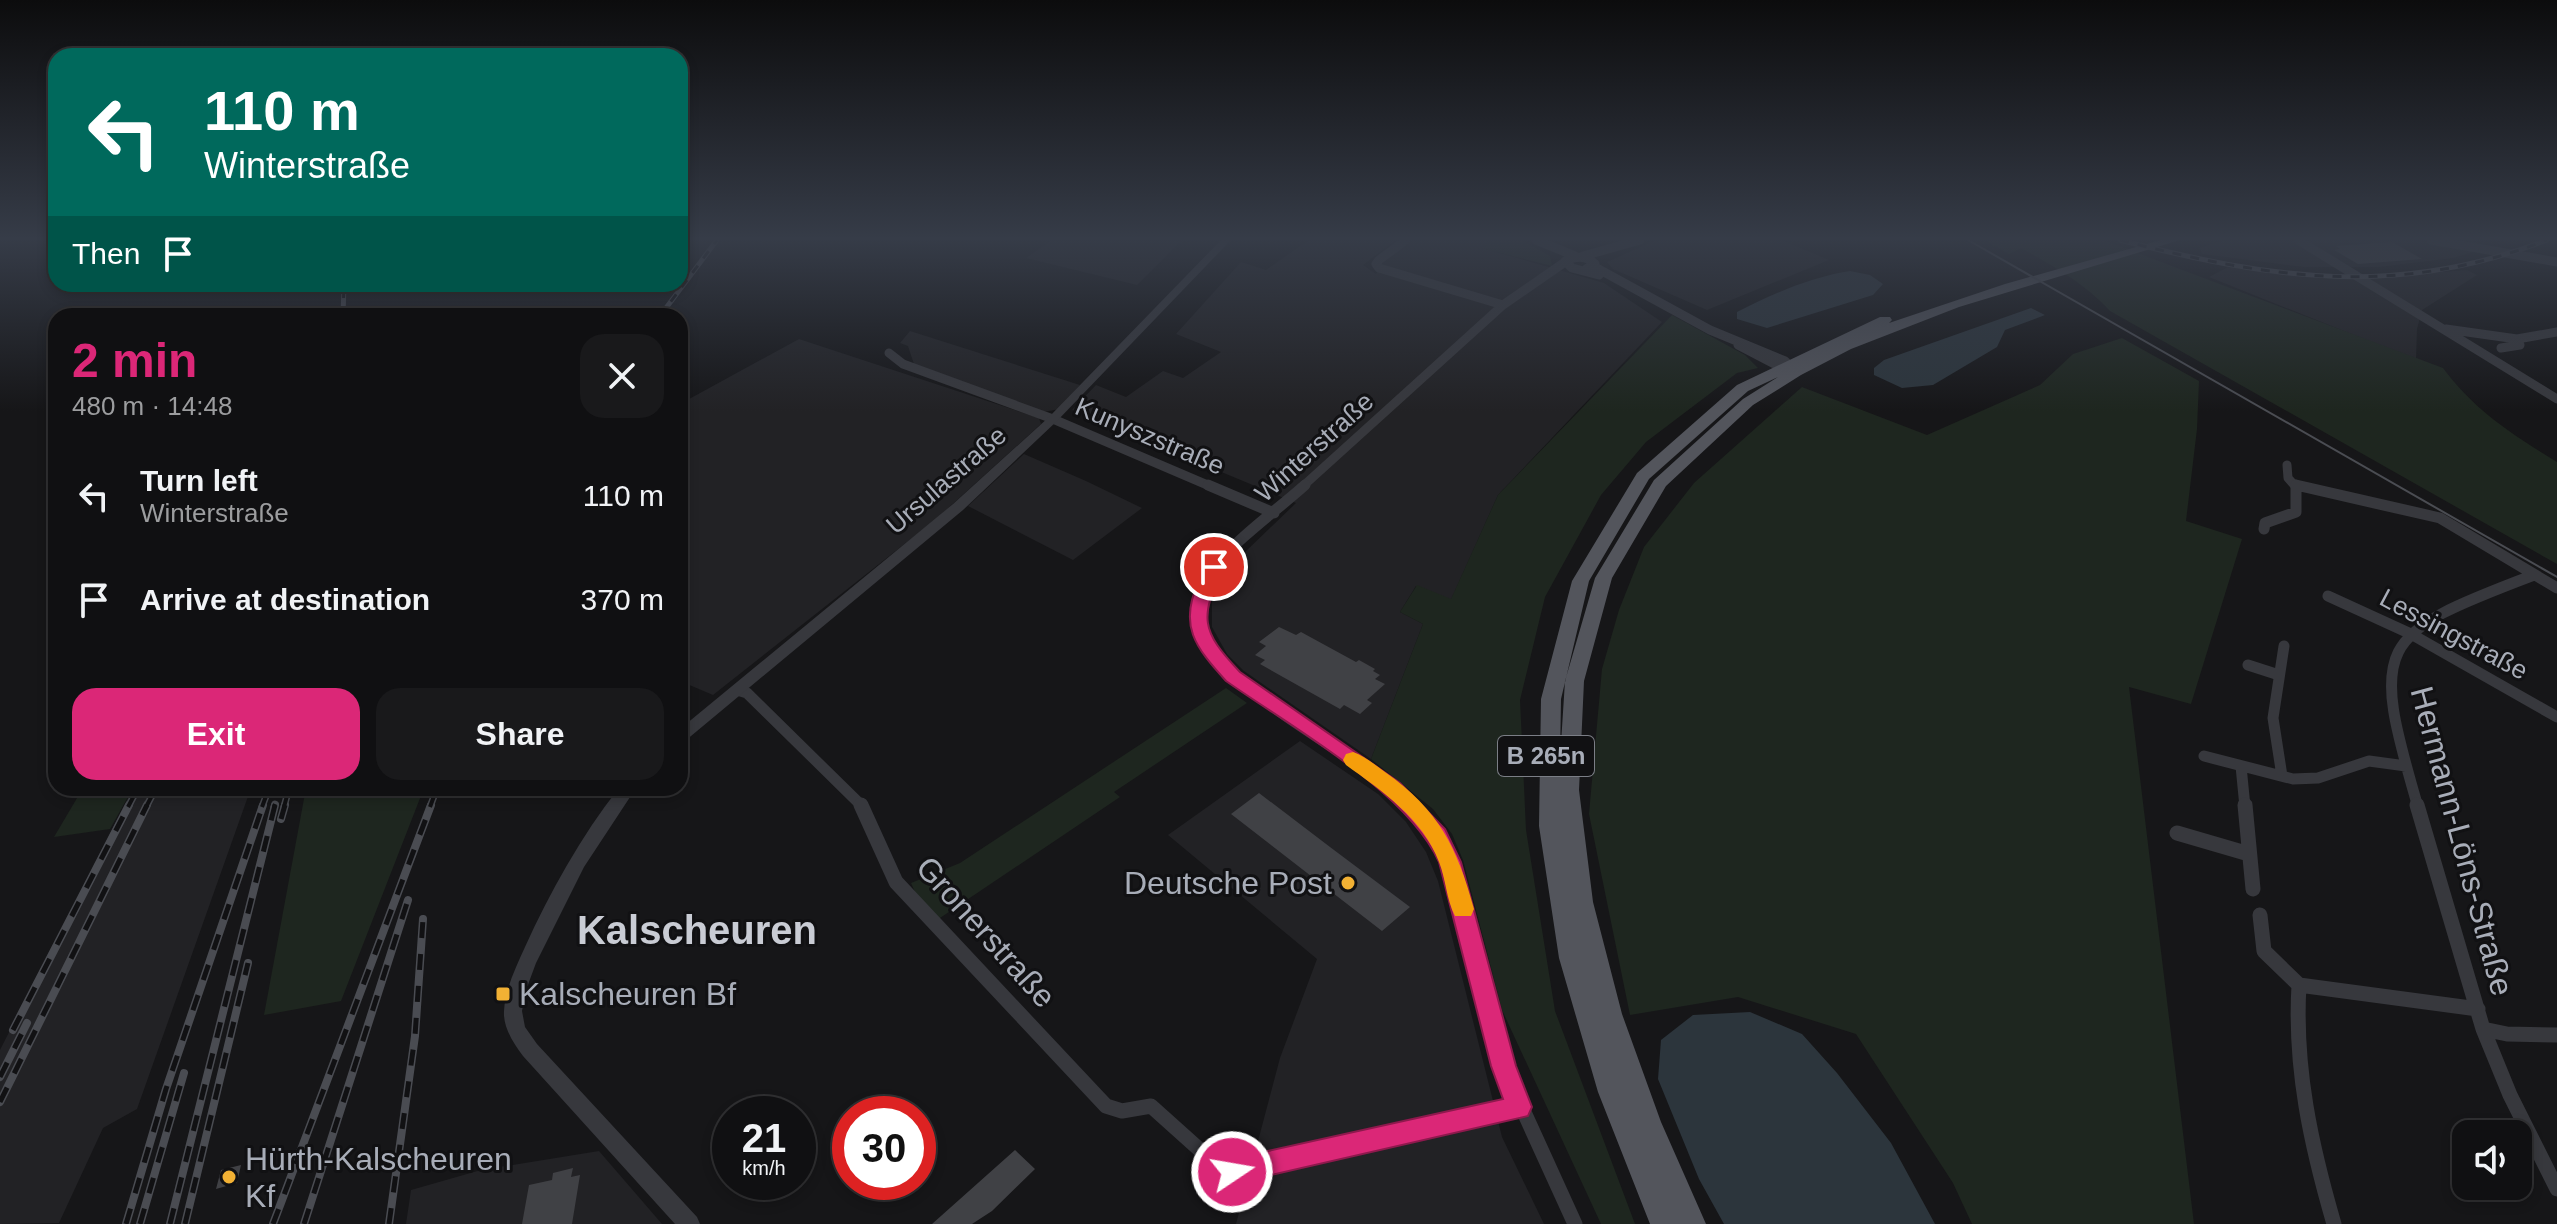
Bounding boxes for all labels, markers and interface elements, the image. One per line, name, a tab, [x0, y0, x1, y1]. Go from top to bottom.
text: 110 m	[204, 79, 360, 142]
icon: left	[72, 80, 176, 184]
text: Winterstraße	[204, 145, 410, 186]
icon: arrive	[156, 232, 200, 276]
text: Then	[72, 237, 140, 270]
text: 2 min	[72, 334, 197, 387]
button: close	[580, 334, 664, 418]
street label: Winterstraße	[1249, 386, 1379, 508]
text: 480 m · 14:48	[72, 391, 232, 421]
street label: Kunyszstraße	[1071, 391, 1229, 481]
street label: Ursulastraße	[880, 420, 1012, 540]
text: Turn left	[140, 464, 258, 497]
icon: left	[72, 474, 116, 518]
text: 110 m	[583, 479, 664, 512]
text: Winterstraße	[140, 498, 289, 528]
pin	[1180, 533, 1248, 601]
icon: arrive	[1192, 545, 1236, 589]
icon: arrive	[72, 578, 116, 622]
street label: Lessingstraße	[2375, 582, 2533, 686]
text: Arrive at destination	[140, 583, 430, 616]
text: 370 m	[581, 583, 664, 616]
street label: Hermann-Löns-Straße	[2403, 683, 2521, 999]
button: Exit	[72, 688, 360, 780]
button: Share	[376, 688, 664, 780]
road number: B 265n	[1498, 736, 1594, 776]
street label: Gronerstraße	[909, 849, 1063, 1015]
place label: Deutsche Post	[1124, 865, 1332, 901]
marker: Deutsche Post	[1339, 874, 1357, 892]
district label: Kalscheuren	[577, 908, 817, 952]
place label: Kalscheuren Bf	[519, 976, 736, 1012]
marker: Kalscheuren Bf	[494, 985, 512, 1003]
speed limit sign: 30	[832, 1096, 936, 1200]
text: 21	[742, 1116, 786, 1160]
map controls	[2452, 1120, 2532, 1200]
button: sound	[2452, 1120, 2532, 1200]
position arrow	[1190, 1130, 1274, 1214]
place label: Hürth-Kalscheuren Kf	[245, 1141, 512, 1214]
text: km/h	[742, 1157, 786, 1179]
marker: Hürth-Kalscheuren Kf	[220, 1168, 238, 1186]

